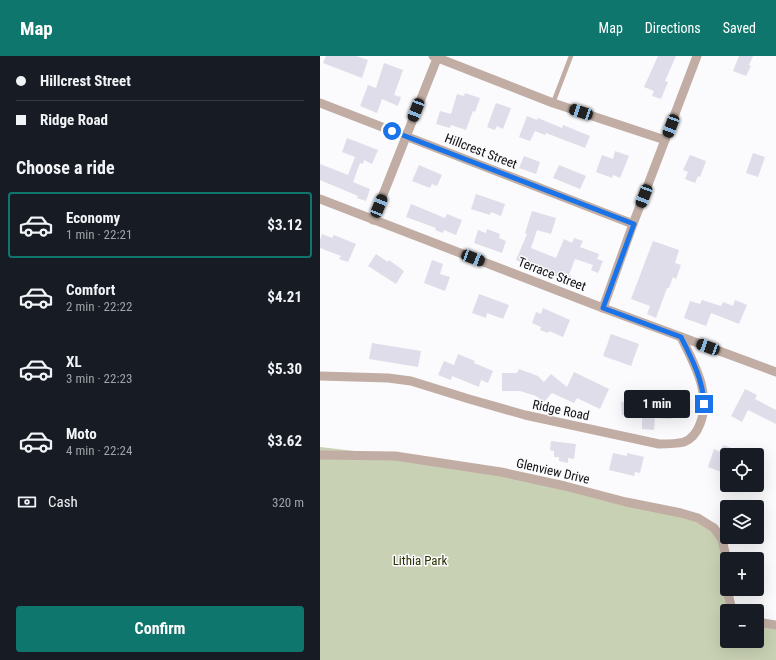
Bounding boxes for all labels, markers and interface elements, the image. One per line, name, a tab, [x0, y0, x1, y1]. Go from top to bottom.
text: Map	[20, 17, 53, 40]
text: Map	[599, 20, 623, 36]
text: Directions	[645, 20, 701, 36]
text: Saved	[723, 20, 756, 36]
text: Hillcrest Street	[40, 72, 131, 90]
car	[406, 97, 426, 123]
car	[568, 103, 594, 121]
text: Ridge Road	[40, 111, 108, 129]
car	[661, 113, 681, 139]
route start	[383, 122, 401, 140]
street label: Hillcrest Street	[443, 130, 519, 172]
text: Choose a ride	[16, 157, 115, 178]
car	[634, 183, 654, 209]
car	[369, 193, 389, 219]
icon: car	[18, 207, 54, 243]
text: Economy	[66, 209, 120, 227]
text: $3.12	[267, 216, 302, 234]
text: 1 min · 22:21	[66, 227, 132, 242]
car	[460, 248, 486, 268]
street label: Terrace Street	[516, 254, 588, 294]
icon: car	[18, 279, 54, 315]
text: Comfort	[66, 281, 115, 299]
text: $4.21	[267, 288, 302, 306]
text: 2 min · 22:22	[66, 299, 132, 314]
car	[695, 337, 721, 357]
icon: car	[18, 351, 54, 387]
text: XL	[66, 353, 82, 371]
text: $5.30	[267, 360, 302, 378]
text: 3 min · 22:23	[66, 371, 132, 386]
callout: 1 min	[624, 390, 690, 418]
route end	[695, 395, 713, 413]
text: 1 min	[643, 396, 671, 411]
street label: Ridge Road	[531, 397, 591, 423]
icon: car	[18, 423, 54, 459]
text: Moto	[66, 425, 97, 443]
text: $3.62	[267, 432, 302, 450]
text: 4 min · 22:24	[66, 443, 132, 458]
map controls	[720, 448, 764, 648]
button: locate	[720, 448, 764, 492]
street label: Glenview Drive	[515, 455, 591, 487]
icon: cash	[16, 491, 38, 513]
text: Cash	[48, 493, 78, 511]
text: 320 m	[272, 495, 304, 510]
button: layers	[720, 500, 764, 544]
button: +	[720, 552, 764, 596]
park label: Lithia Park	[393, 553, 447, 568]
button: −	[720, 604, 764, 648]
button: Confirm	[16, 606, 304, 652]

